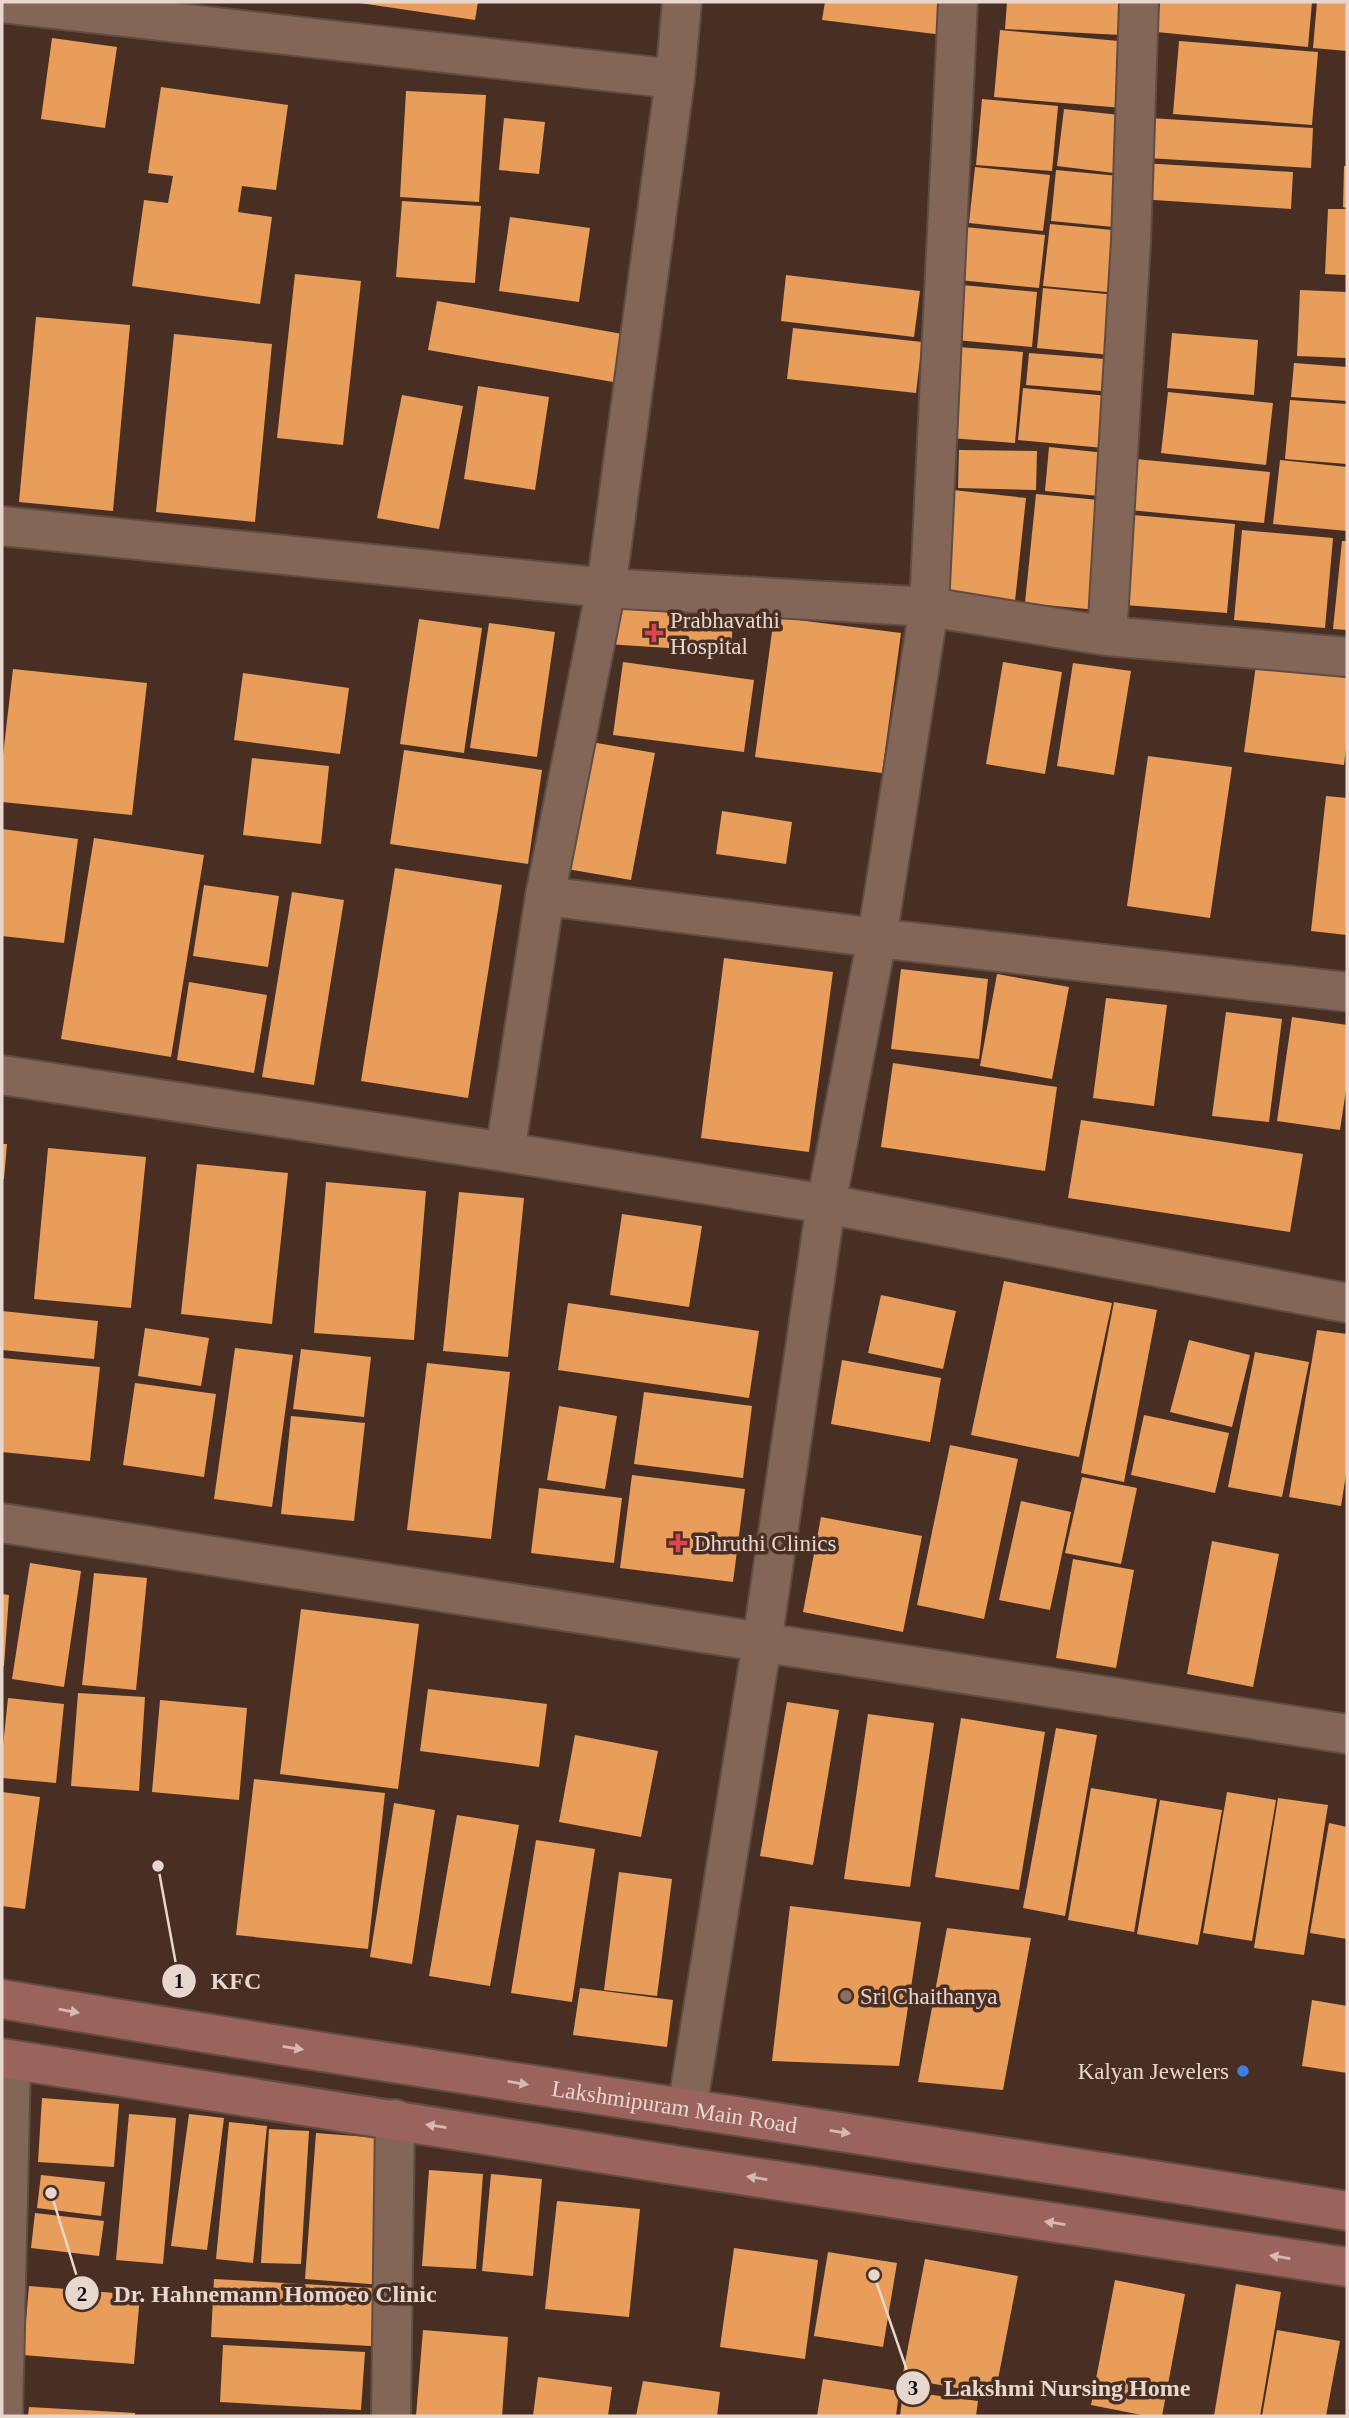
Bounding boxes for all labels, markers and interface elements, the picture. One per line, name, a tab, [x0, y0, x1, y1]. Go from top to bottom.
place label: Prabhavathi Hospital	[670, 608, 780, 659]
marker: Prabhavathi Hospital	[644, 623, 664, 643]
place label: Dhruthi Clinics	[694, 1531, 837, 1556]
marker: Dhruthi Clinics	[668, 1533, 688, 1553]
callout: KFC	[162, 1958, 276, 2003]
text: KFC	[211, 1968, 261, 1994]
text: 1	[174, 1969, 184, 1993]
place label: Sri Chaithanya	[860, 1984, 997, 2009]
marker: Sri Chaithanya	[838, 1988, 854, 2004]
one-way arrow	[58, 2006, 80, 2017]
one-way arrow	[283, 2043, 305, 2054]
place label: Kalyan Jewelers	[1078, 2059, 1229, 2084]
marker: Kalyan Jewelers	[1235, 2063, 1251, 2079]
street label: Lakshmipuram Main Road	[550, 2075, 799, 2138]
one-way arrow	[507, 2078, 529, 2089]
one-way arrow	[425, 2120, 447, 2131]
one-way arrow	[829, 2127, 851, 2138]
one-way arrow	[746, 2172, 768, 2183]
one-way arrow	[1044, 2217, 1066, 2228]
one-way arrow	[1269, 2251, 1291, 2262]
callout: Dr. Hahnemann Homoeo Clinic	[65, 2271, 451, 2316]
text: Dr. Hahnemann Homoeo Clinic	[113, 2281, 437, 2307]
text: 2	[77, 2282, 87, 2306]
callout: Lakshmi Nursing Home	[895, 2365, 1205, 2410]
text: Lakshmi Nursing Home	[944, 2375, 1191, 2401]
text: 3	[908, 2376, 918, 2400]

